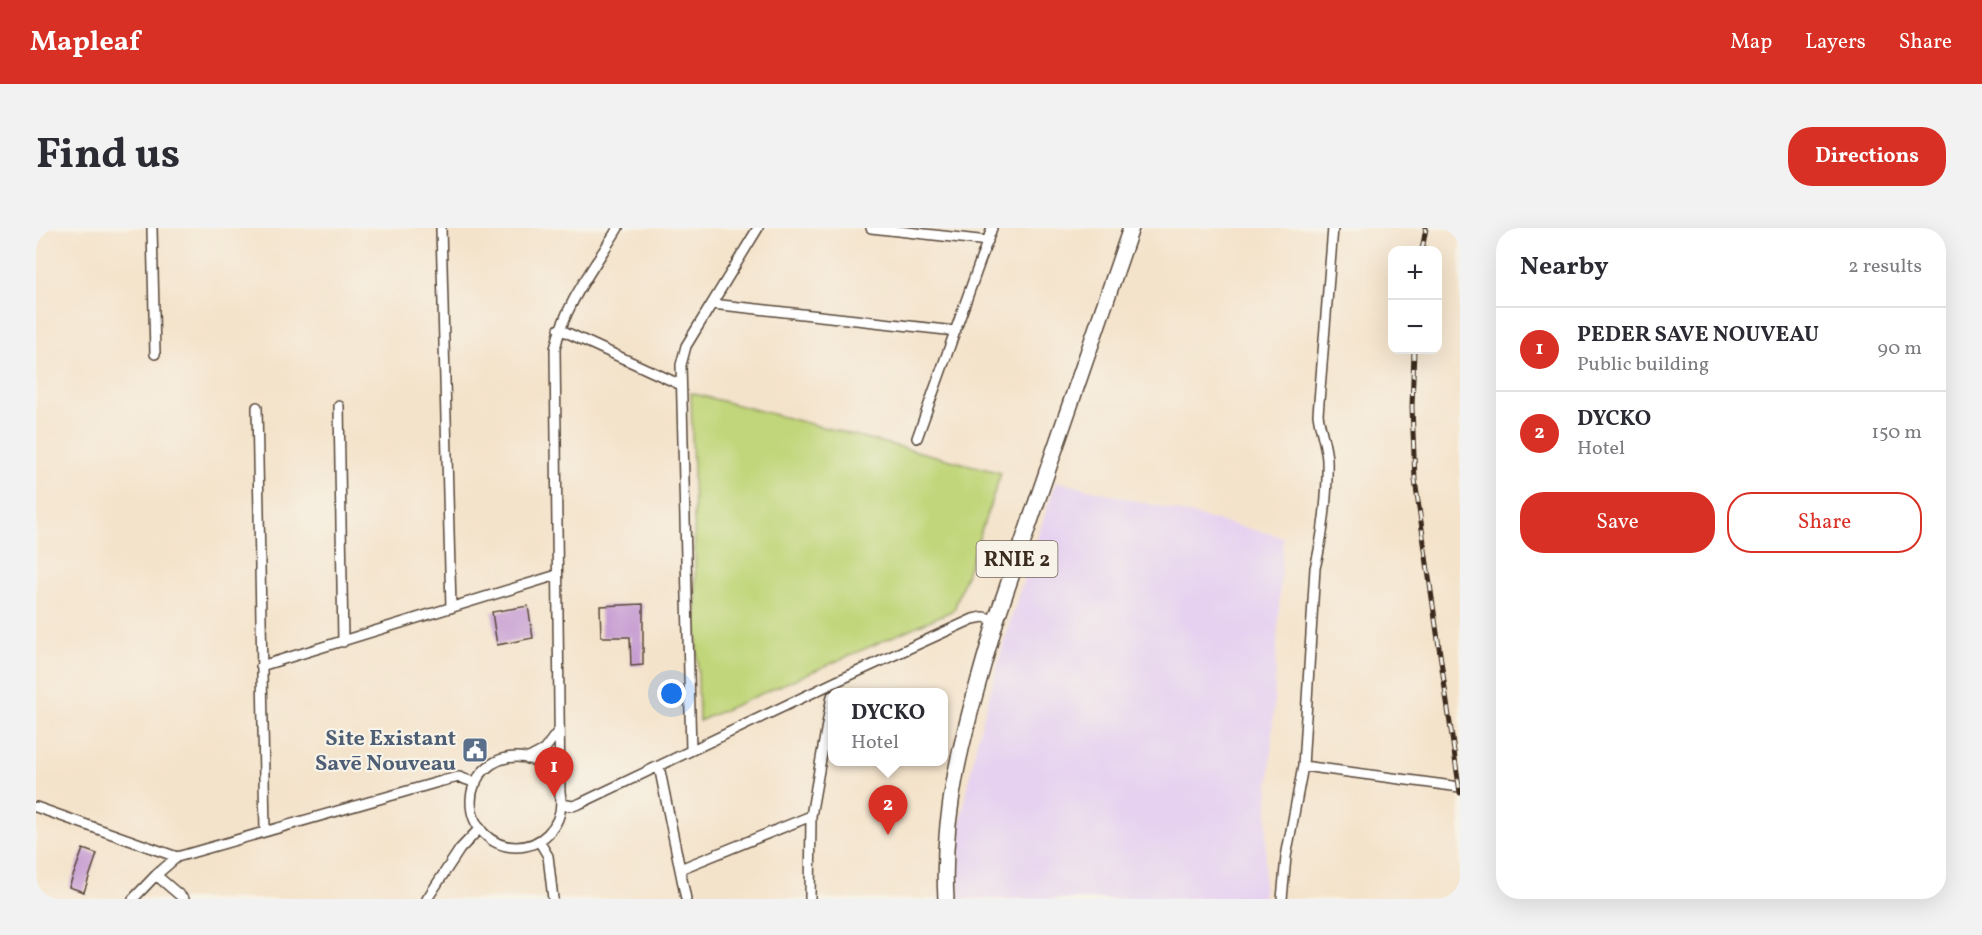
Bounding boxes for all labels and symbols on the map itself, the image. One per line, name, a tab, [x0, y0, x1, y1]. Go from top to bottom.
road number: RNIE 2	[976, 541, 1058, 577]
your location	[657, 679, 686, 708]
place label: Site Existant Savē Nouveau	[315, 724, 456, 780]
public building icon: Site Existant Savē Nouveau	[460, 735, 490, 765]
pin: 1	[534, 748, 574, 797]
pin: 2	[868, 786, 908, 835]

